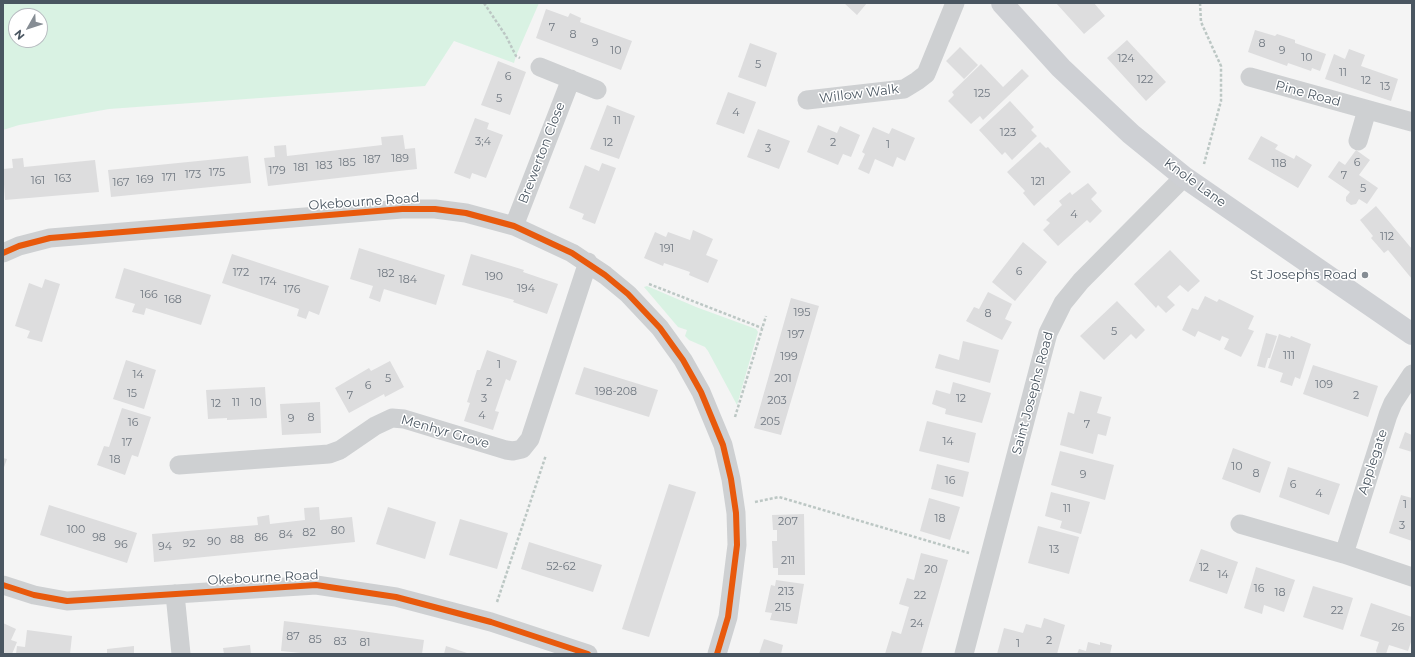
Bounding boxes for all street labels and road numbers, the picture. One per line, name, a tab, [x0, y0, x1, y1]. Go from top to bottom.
street label: Pine Road	[1274, 78, 1342, 110]
street label: Willow Walk	[818, 81, 900, 107]
street label: Brewerton Close	[515, 100, 569, 206]
street label: Knole Lane	[1161, 155, 1229, 211]
street label: Okebourne Road	[308, 190, 420, 214]
street label: Saint Josephs Road	[1009, 330, 1057, 456]
street label: Menhyr Grove	[399, 412, 491, 452]
street label: Applegate	[1355, 427, 1391, 497]
street label: Okebourne Road	[207, 567, 319, 589]

